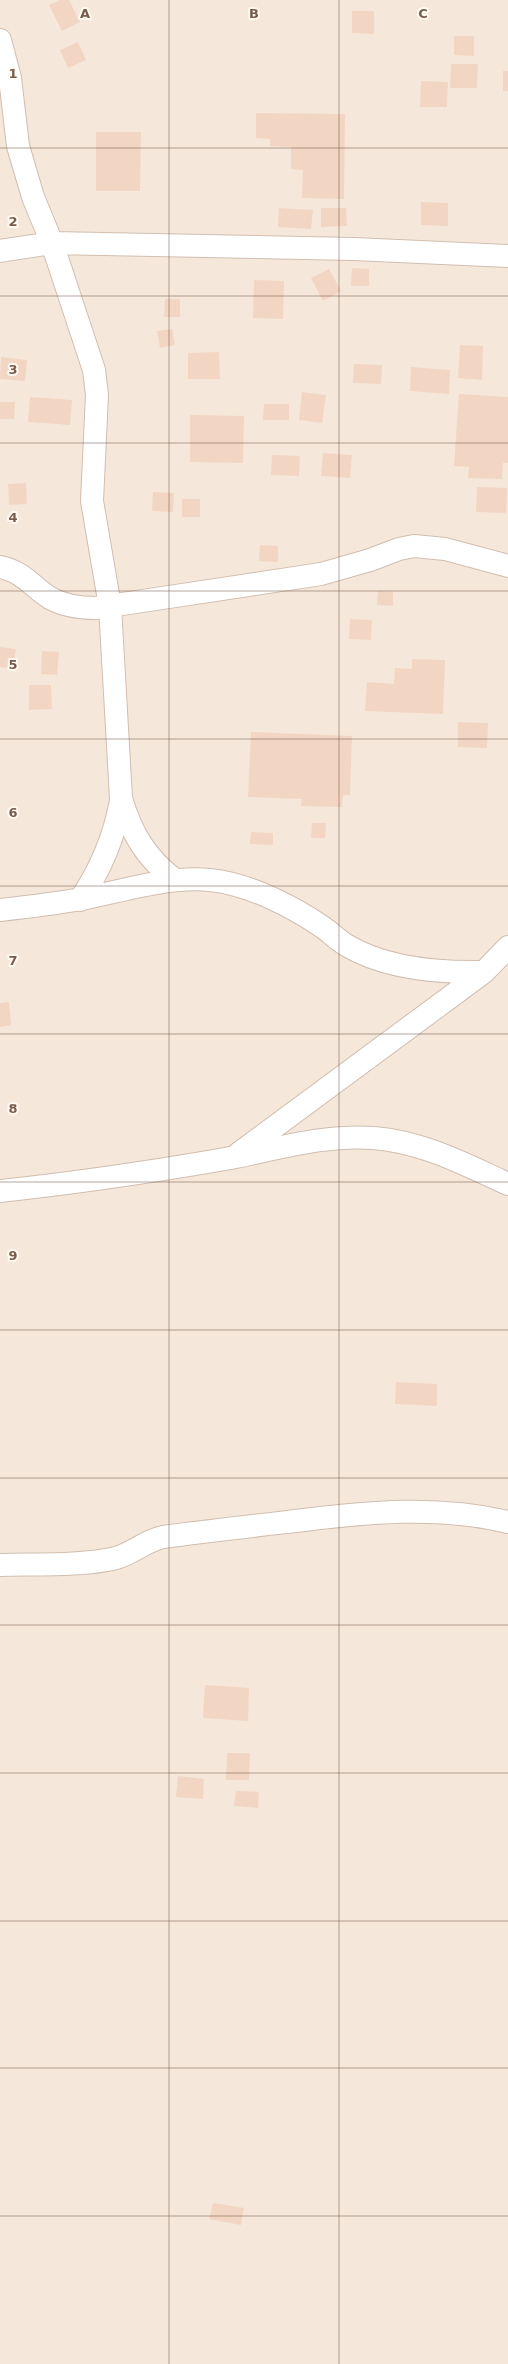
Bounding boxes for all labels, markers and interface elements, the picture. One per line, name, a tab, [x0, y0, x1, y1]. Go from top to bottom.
text: A	[80, 6, 90, 21]
text: B	[249, 6, 259, 21]
text: C	[418, 6, 428, 21]
text: 1	[8, 66, 18, 81]
text: 2	[8, 214, 18, 229]
text: 3	[8, 362, 18, 377]
text: 4	[8, 510, 18, 525]
text: 5	[8, 657, 18, 672]
text: 6	[8, 805, 18, 820]
text: 7	[8, 953, 18, 968]
text: 8	[8, 1101, 18, 1116]
text: 9	[8, 1248, 18, 1263]

